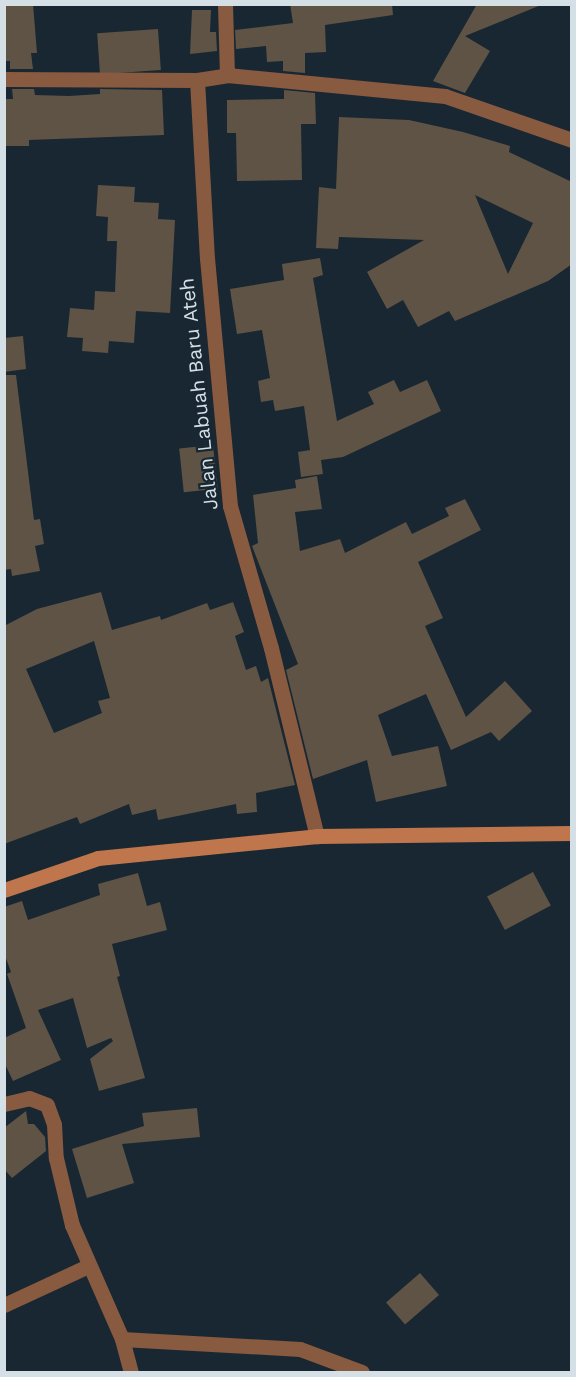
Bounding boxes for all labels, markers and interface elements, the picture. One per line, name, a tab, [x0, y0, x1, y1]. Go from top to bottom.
street label: Jalan Labuah Baru Ateh	[175, 276, 223, 512]

